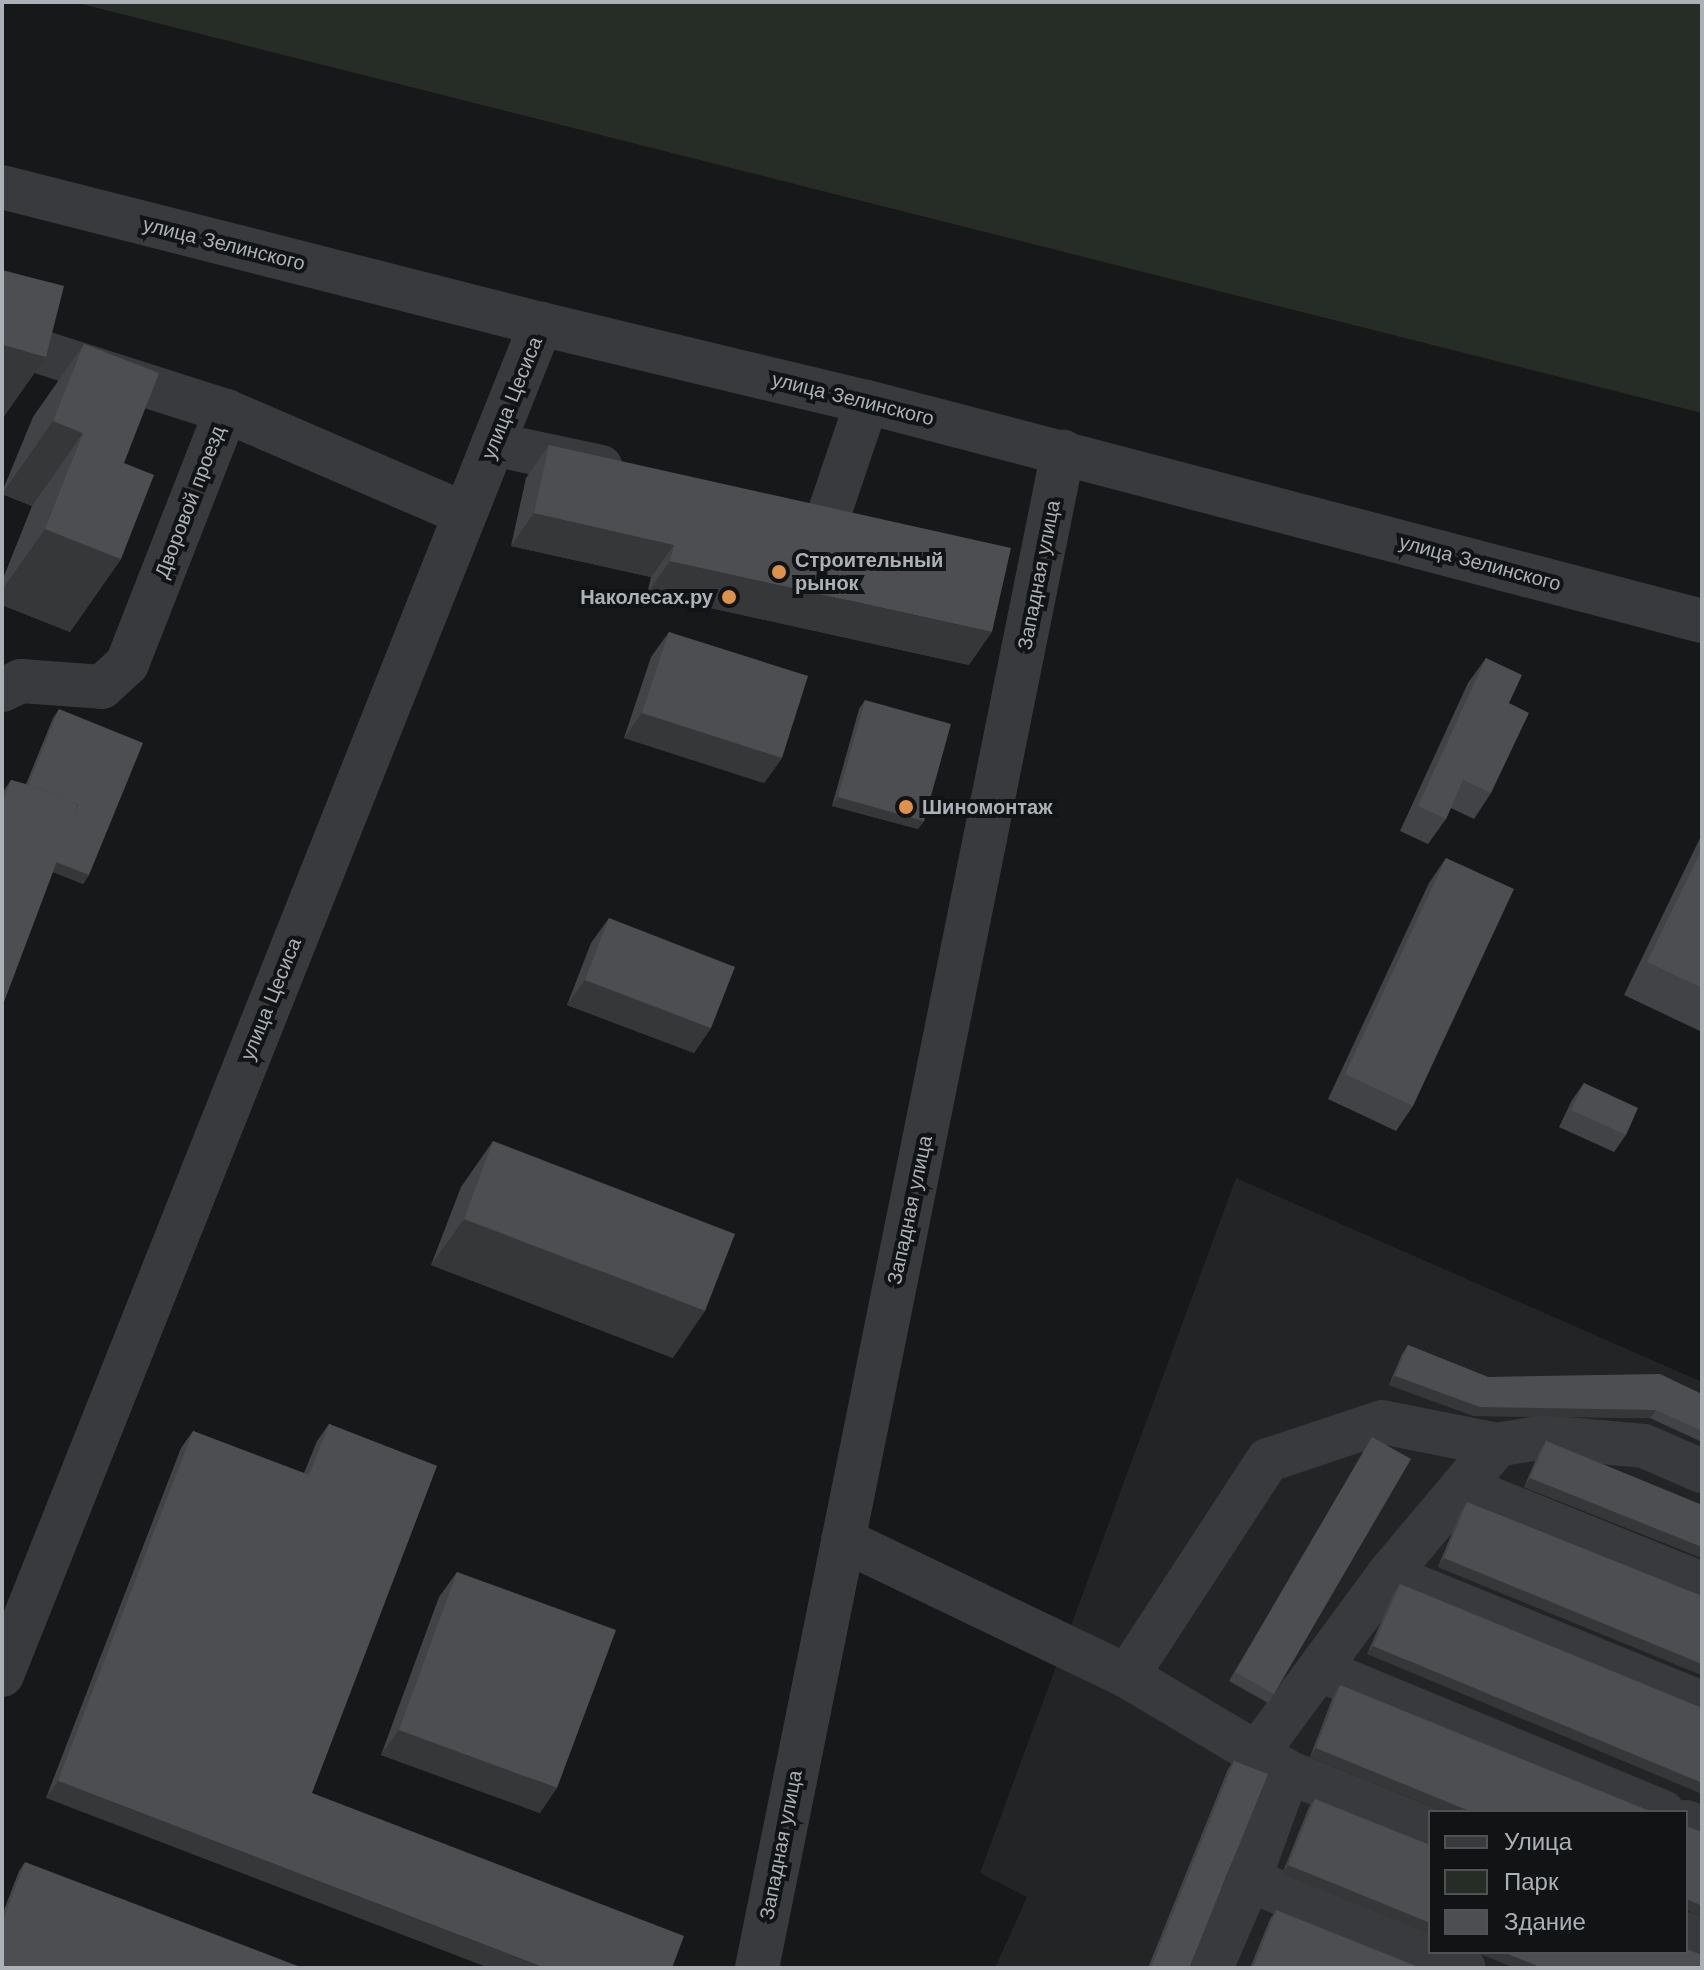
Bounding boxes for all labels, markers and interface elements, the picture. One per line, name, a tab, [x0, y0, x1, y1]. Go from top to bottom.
street label: улица Зелинского	[140, 212, 308, 276]
street label: улица Цесиса	[477, 333, 547, 463]
street label: улица Зелинского	[769, 367, 937, 431]
street label: Дворовой проезд	[150, 423, 230, 581]
street label: Западная улица	[1013, 498, 1065, 652]
street label: улица Зелинского	[1397, 530, 1563, 596]
place label: Строительный рынок	[795, 548, 943, 595]
marker: Строительный рынок	[770, 563, 788, 581]
place label: Наколесах.ру	[580, 585, 713, 609]
marker: Наколесах.ру	[720, 588, 738, 606]
place label: Шиномонтаж	[922, 795, 1052, 819]
marker: Шиномонтаж	[897, 798, 915, 816]
street label: улица Цесиса	[236, 934, 306, 1064]
street label: Западная улица	[882, 1133, 938, 1287]
street label: Западная улица	[755, 1768, 807, 1922]
legend	[1428, 1810, 1688, 1954]
text: Улица	[1504, 1828, 1572, 1856]
text: Парк	[1504, 1868, 1558, 1896]
text: Здание	[1504, 1908, 1586, 1936]

